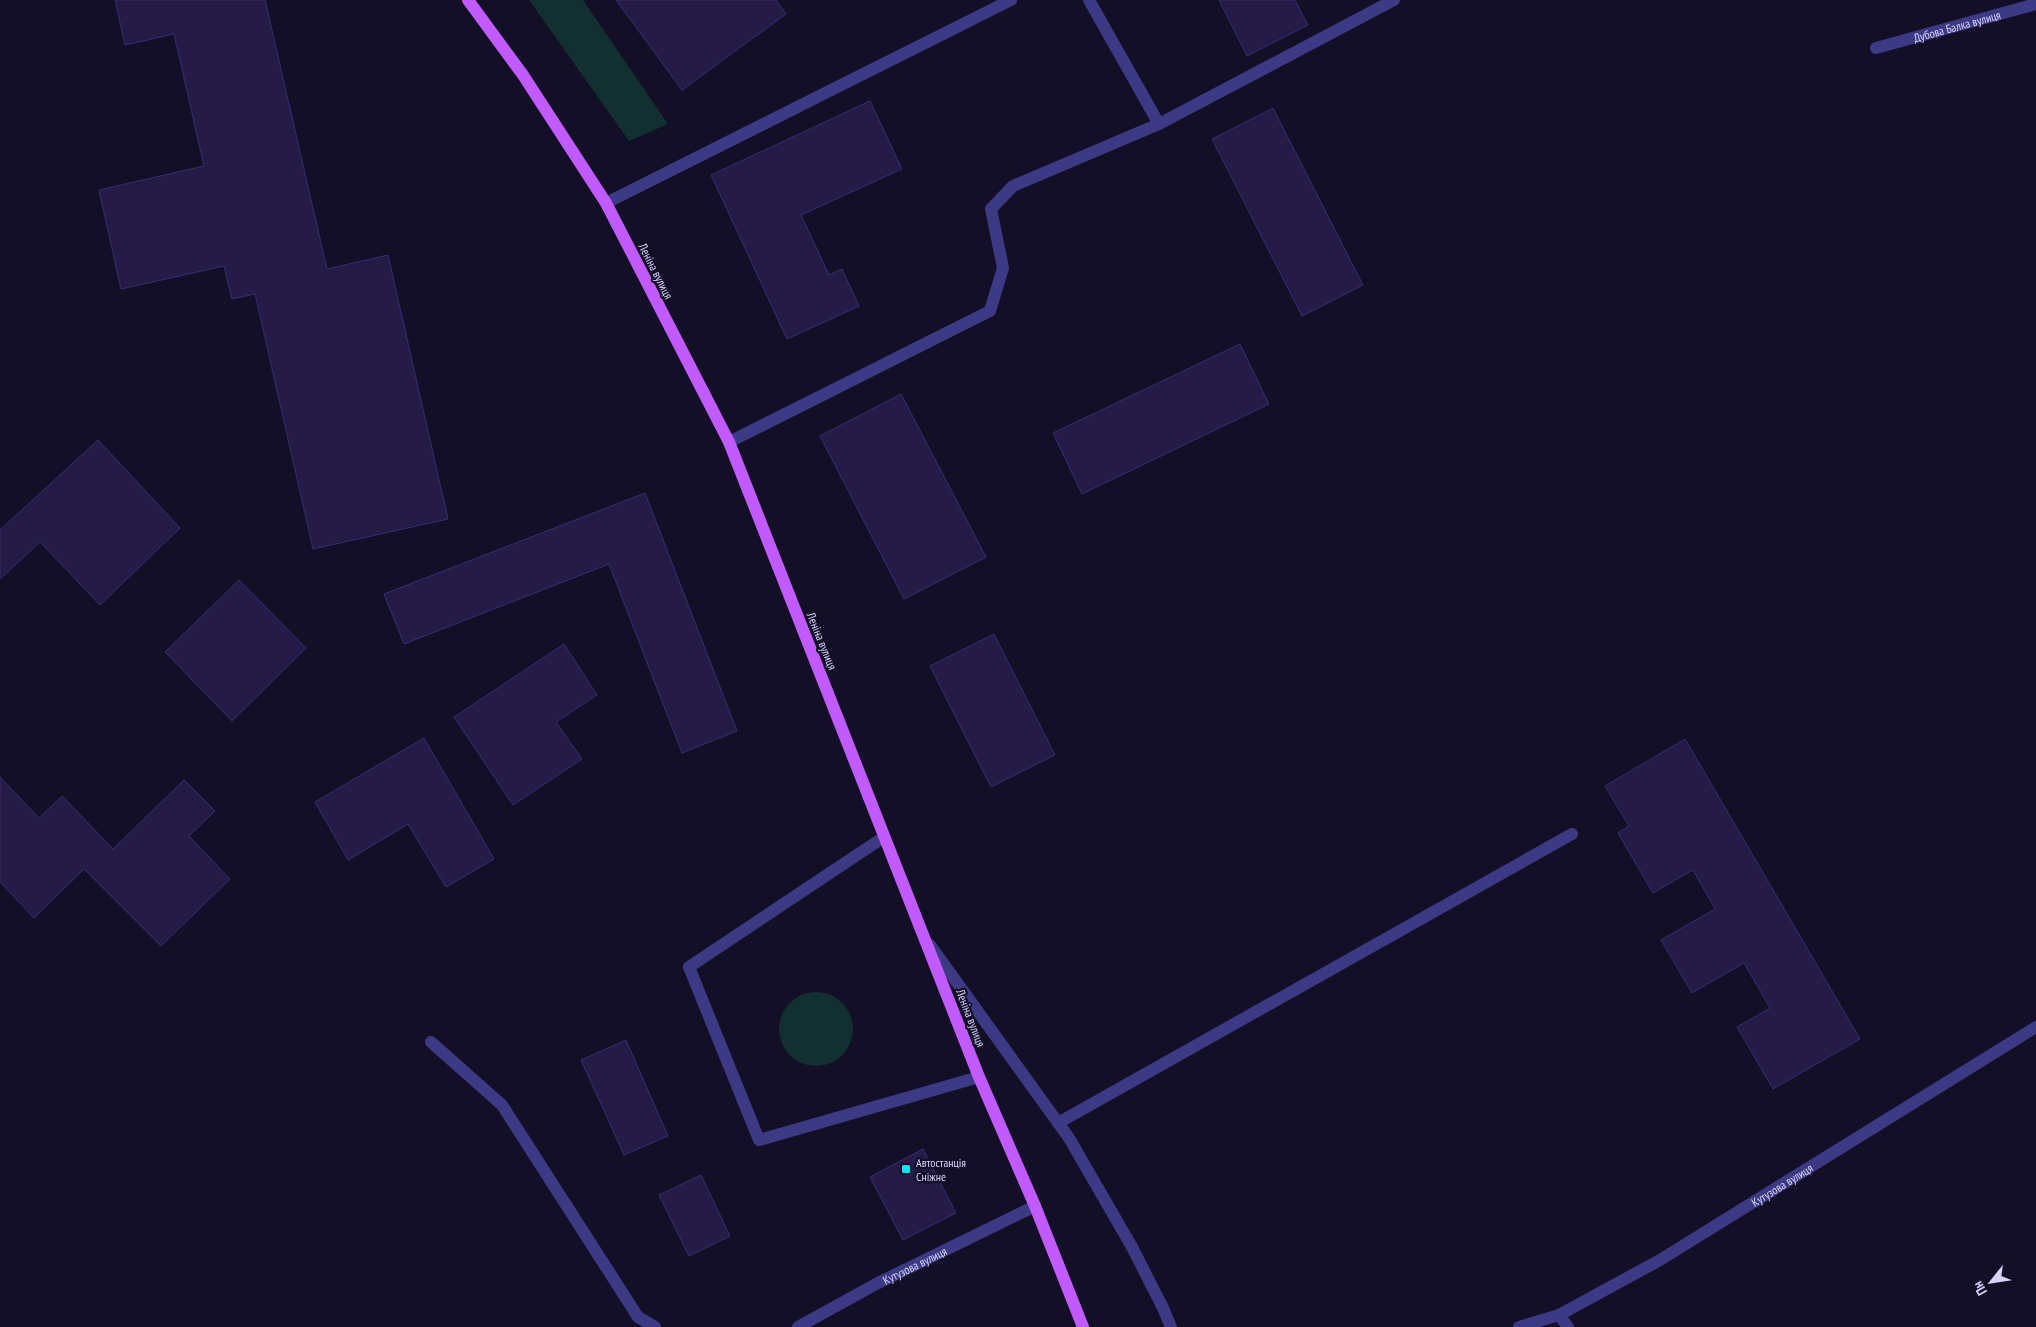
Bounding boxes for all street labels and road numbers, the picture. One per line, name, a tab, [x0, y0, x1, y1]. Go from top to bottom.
street label: Дубова Балка вулиця	[1912, 7, 2003, 45]
street label: Леніна вулиця	[635, 240, 677, 302]
street label: Леніна вулиця	[803, 609, 840, 672]
street label: Леніна вулиця	[953, 986, 989, 1049]
street label: Кутузова вулиця	[1748, 1160, 1816, 1209]
street label: Кутузова вулиця	[880, 1243, 949, 1287]

